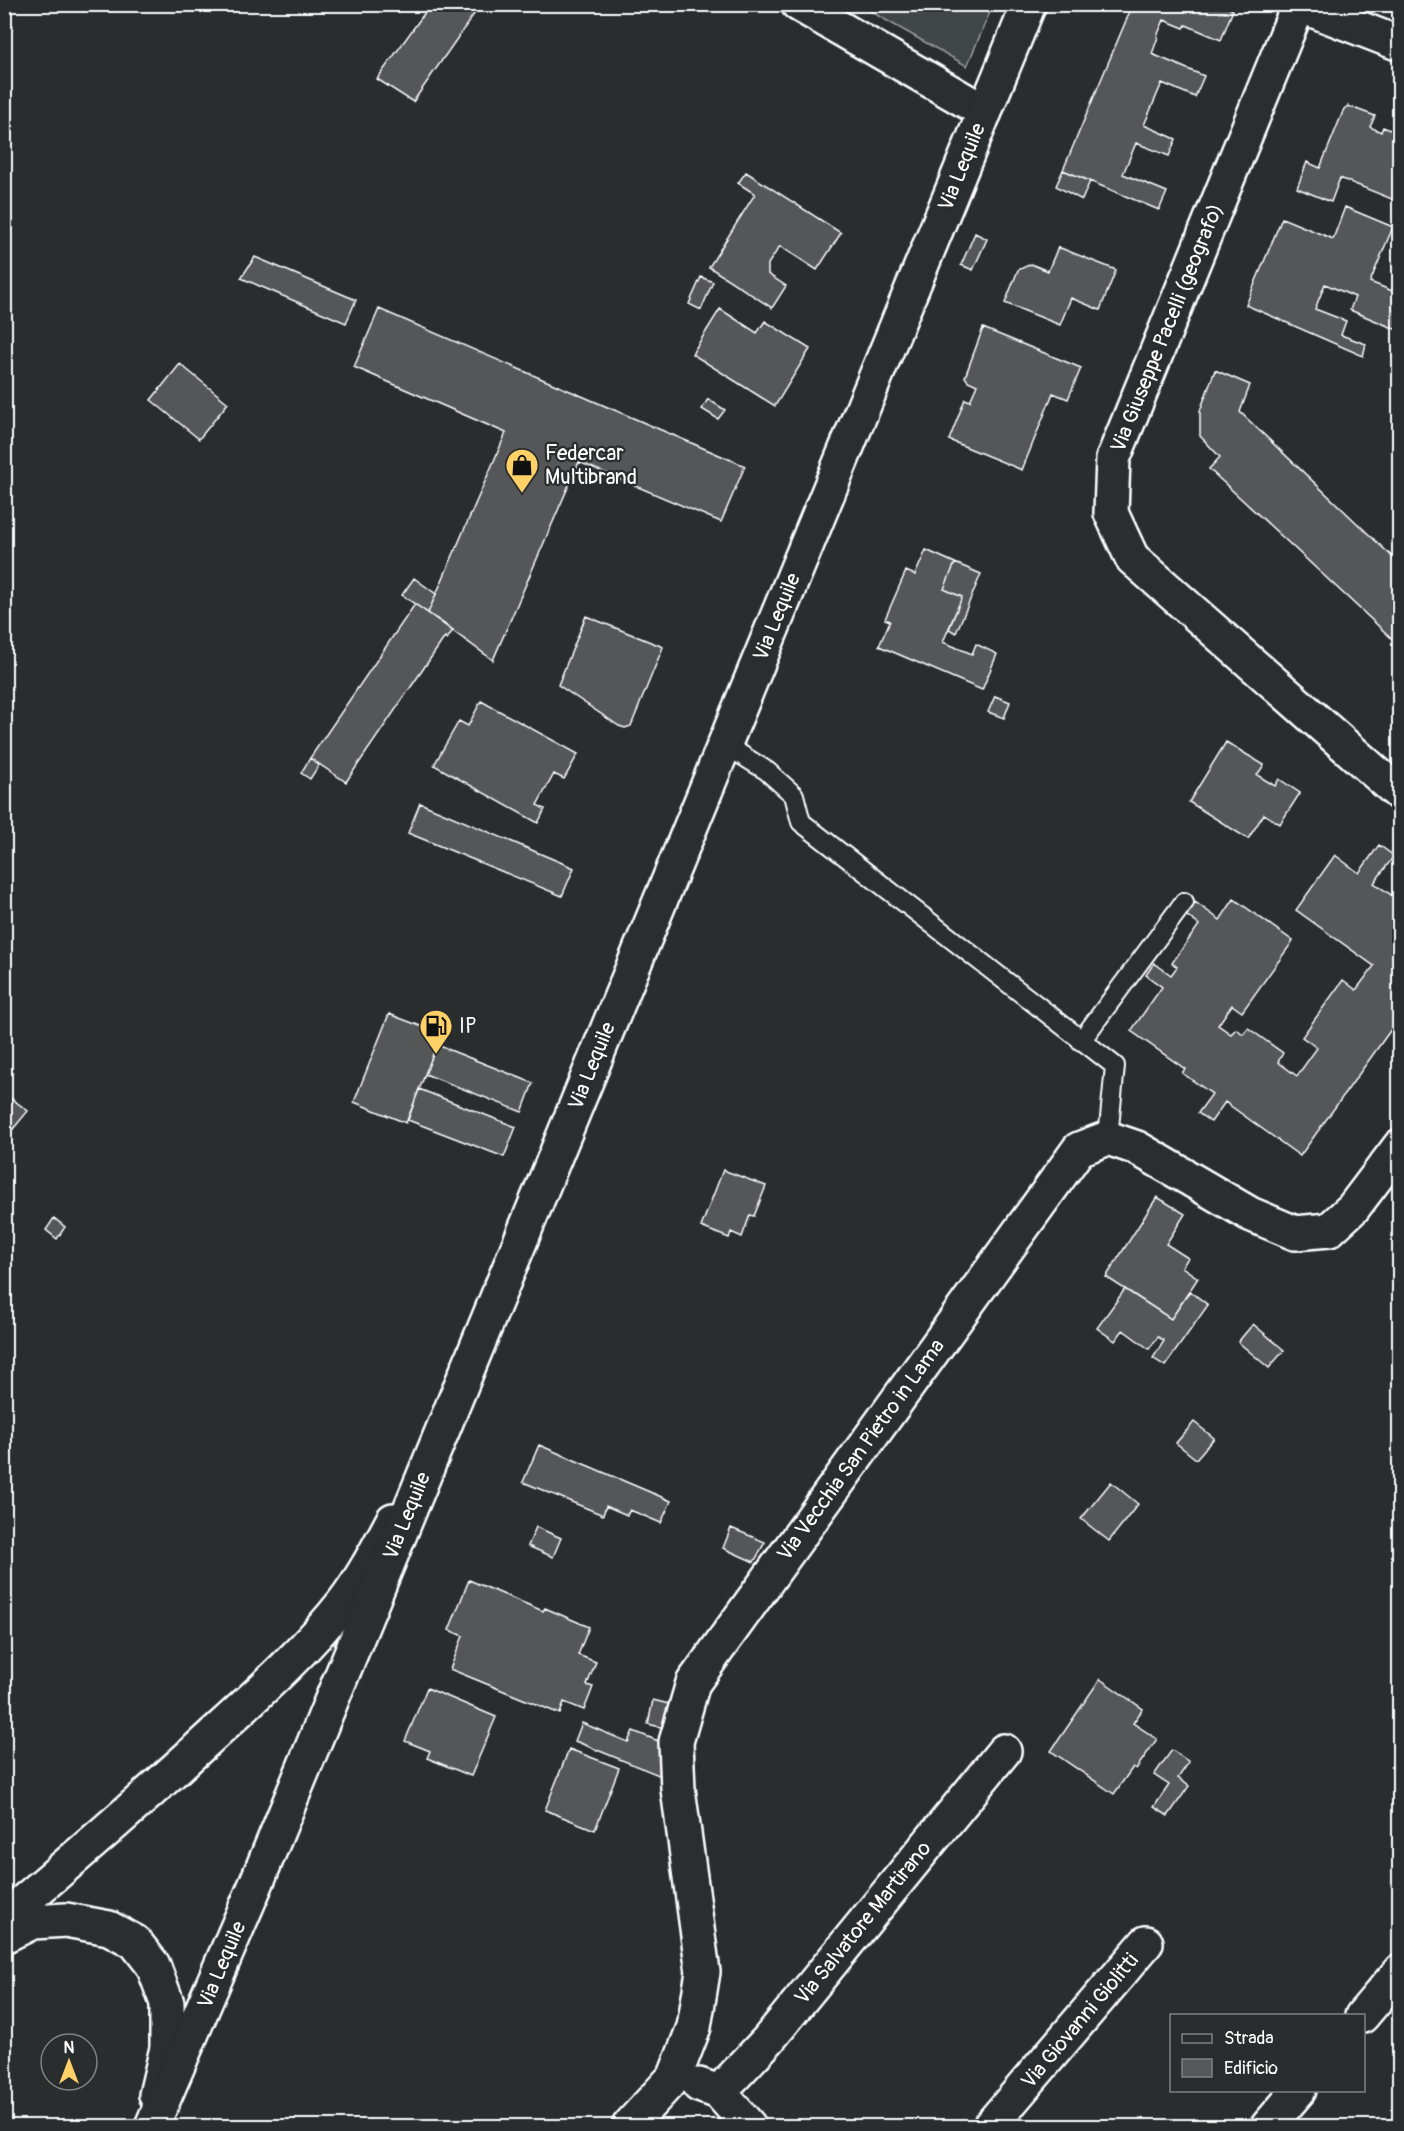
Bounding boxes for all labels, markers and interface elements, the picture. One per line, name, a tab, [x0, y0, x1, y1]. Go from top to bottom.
street label: Via Lequile	[932, 119, 992, 215]
street label: Via Giuseppe Pacelli (geografo)	[1105, 200, 1229, 456]
place label: Federcar Multibrand	[545, 440, 637, 491]
shop icon: Federcar Multibrand	[504, 447, 540, 494]
street label: Via Lequile	[747, 569, 807, 665]
fuel station icon: IP	[418, 1008, 454, 1055]
place label: IP	[459, 1013, 477, 1040]
street label: Via Lequile	[562, 1018, 622, 1114]
street label: Via Vecchia San Pietro in Lama	[771, 1334, 951, 1566]
street label: Via Lequile	[377, 1468, 437, 1564]
street label: Via Salvatore Martirano	[789, 1836, 937, 2010]
street label: Via Lequile	[192, 1917, 253, 2013]
street label: Via Giovanni Giolitti	[1015, 1948, 1145, 2094]
legend	[1170, 2014, 1365, 2092]
text: Strada	[1224, 2027, 1274, 2050]
north arrow	[39, 2032, 99, 2092]
text: N	[64, 2038, 75, 2058]
text: Edificio	[1224, 2057, 1278, 2080]

